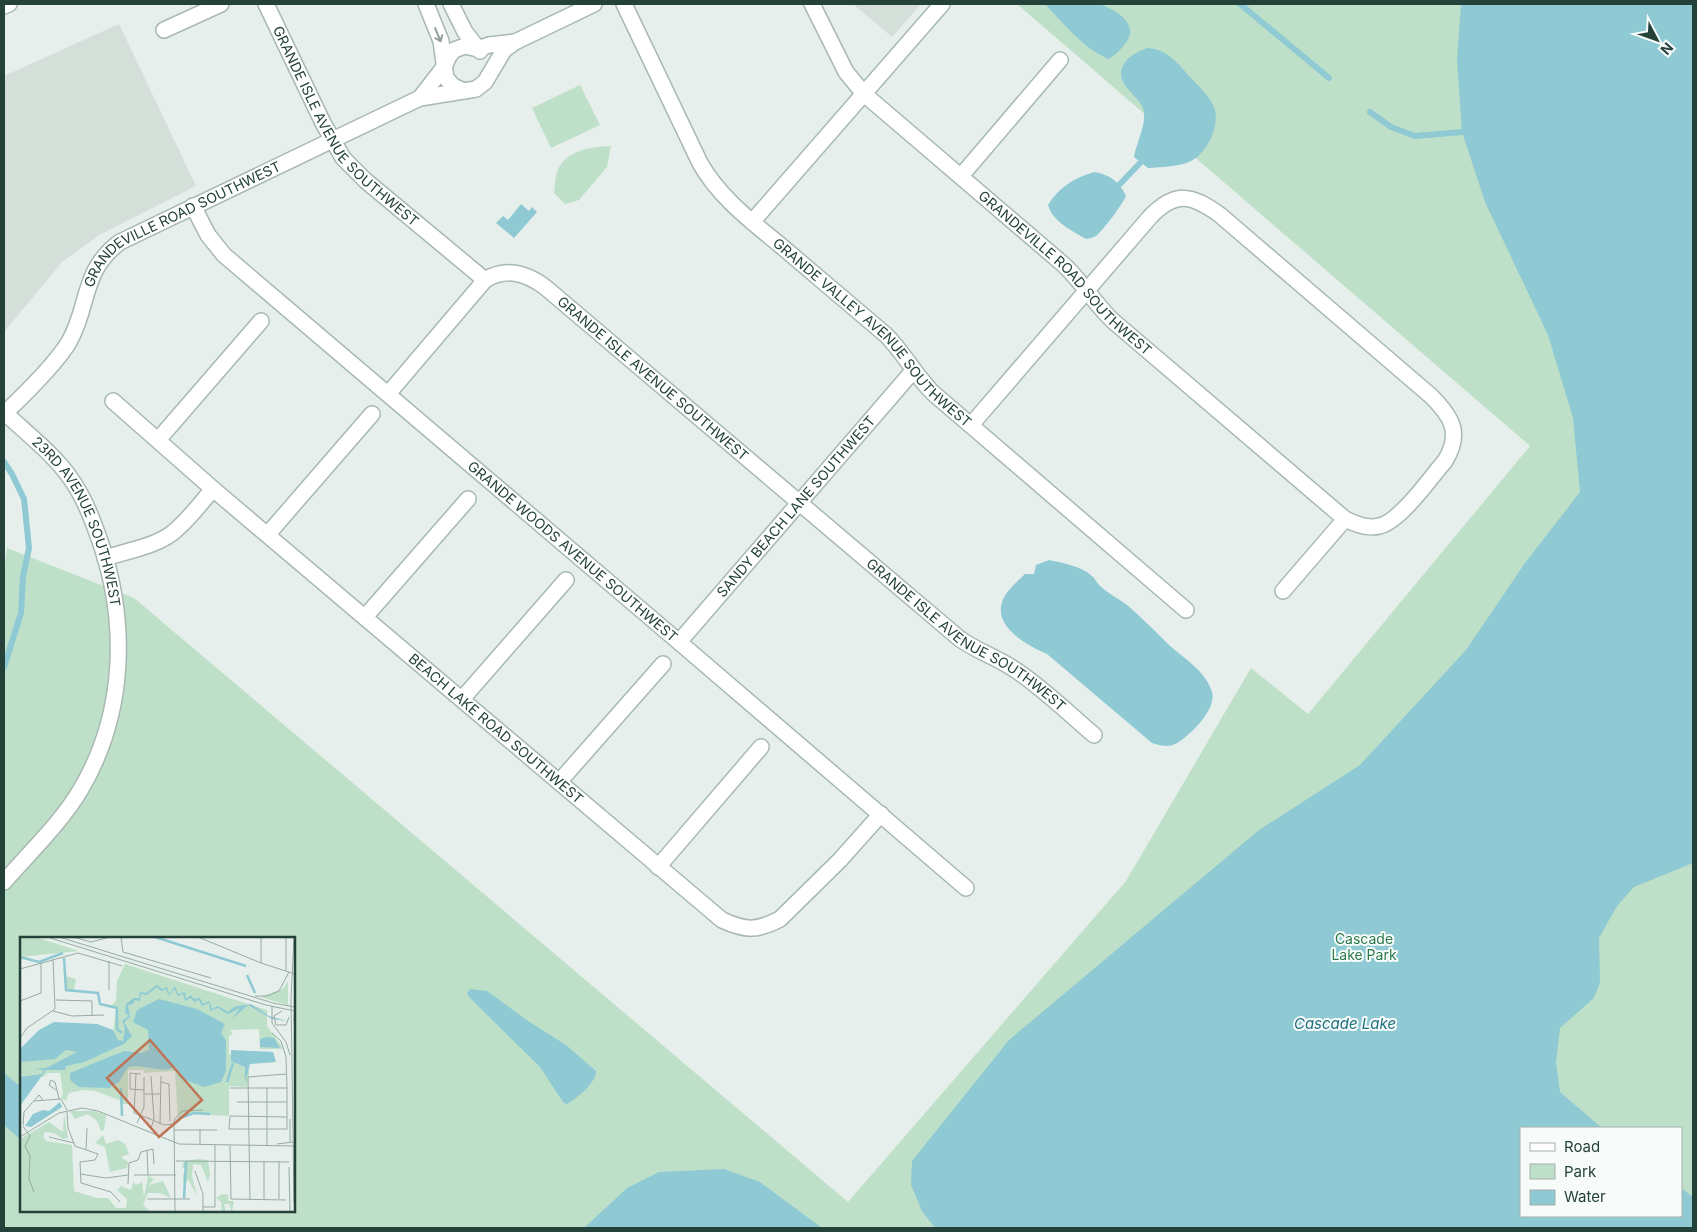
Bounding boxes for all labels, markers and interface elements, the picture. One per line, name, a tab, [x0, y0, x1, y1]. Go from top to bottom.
north arrow	[1632, 15, 1682, 65]
street label: GRANDE ISLE AVENUE SOUTHWEST	[270, 23, 422, 229]
one-way arrow	[434, 27, 444, 42]
text: N	[1657, 39, 1677, 58]
street label: GRANDEVILLE ROAD SOUTHWEST	[80, 157, 283, 289]
street label: GRANDEVILLE ROAD SOUTHWEST	[975, 187, 1156, 358]
street label: GRANDE VALLEY AVENUE SOUTHWEST	[770, 234, 975, 430]
street label: GRANDE ISLE AVENUE SOUTHWEST	[554, 292, 752, 464]
street label: SANDY BEACH LANE SOUTHWEST	[713, 412, 879, 600]
street label: 23RD AVENUE SOUTHWEST	[29, 433, 124, 608]
street label: GRANDE WOODS AVENUE SOUTHWEST	[465, 457, 681, 645]
street label: GRANDE ISLE AVENUE SOUTHWEST	[863, 554, 1070, 714]
street label: BEACH LAKE ROAD SOUTHWEST	[406, 650, 587, 807]
park label: Cascade Lake Park	[1331, 930, 1397, 963]
inset map	[20, 937, 295, 1212]
water label: Cascade Lake	[1294, 1014, 1396, 1033]
legend	[1520, 1127, 1682, 1217]
text: Road	[1564, 1137, 1600, 1156]
text: Park	[1564, 1162, 1597, 1181]
text: Water	[1564, 1187, 1606, 1206]

